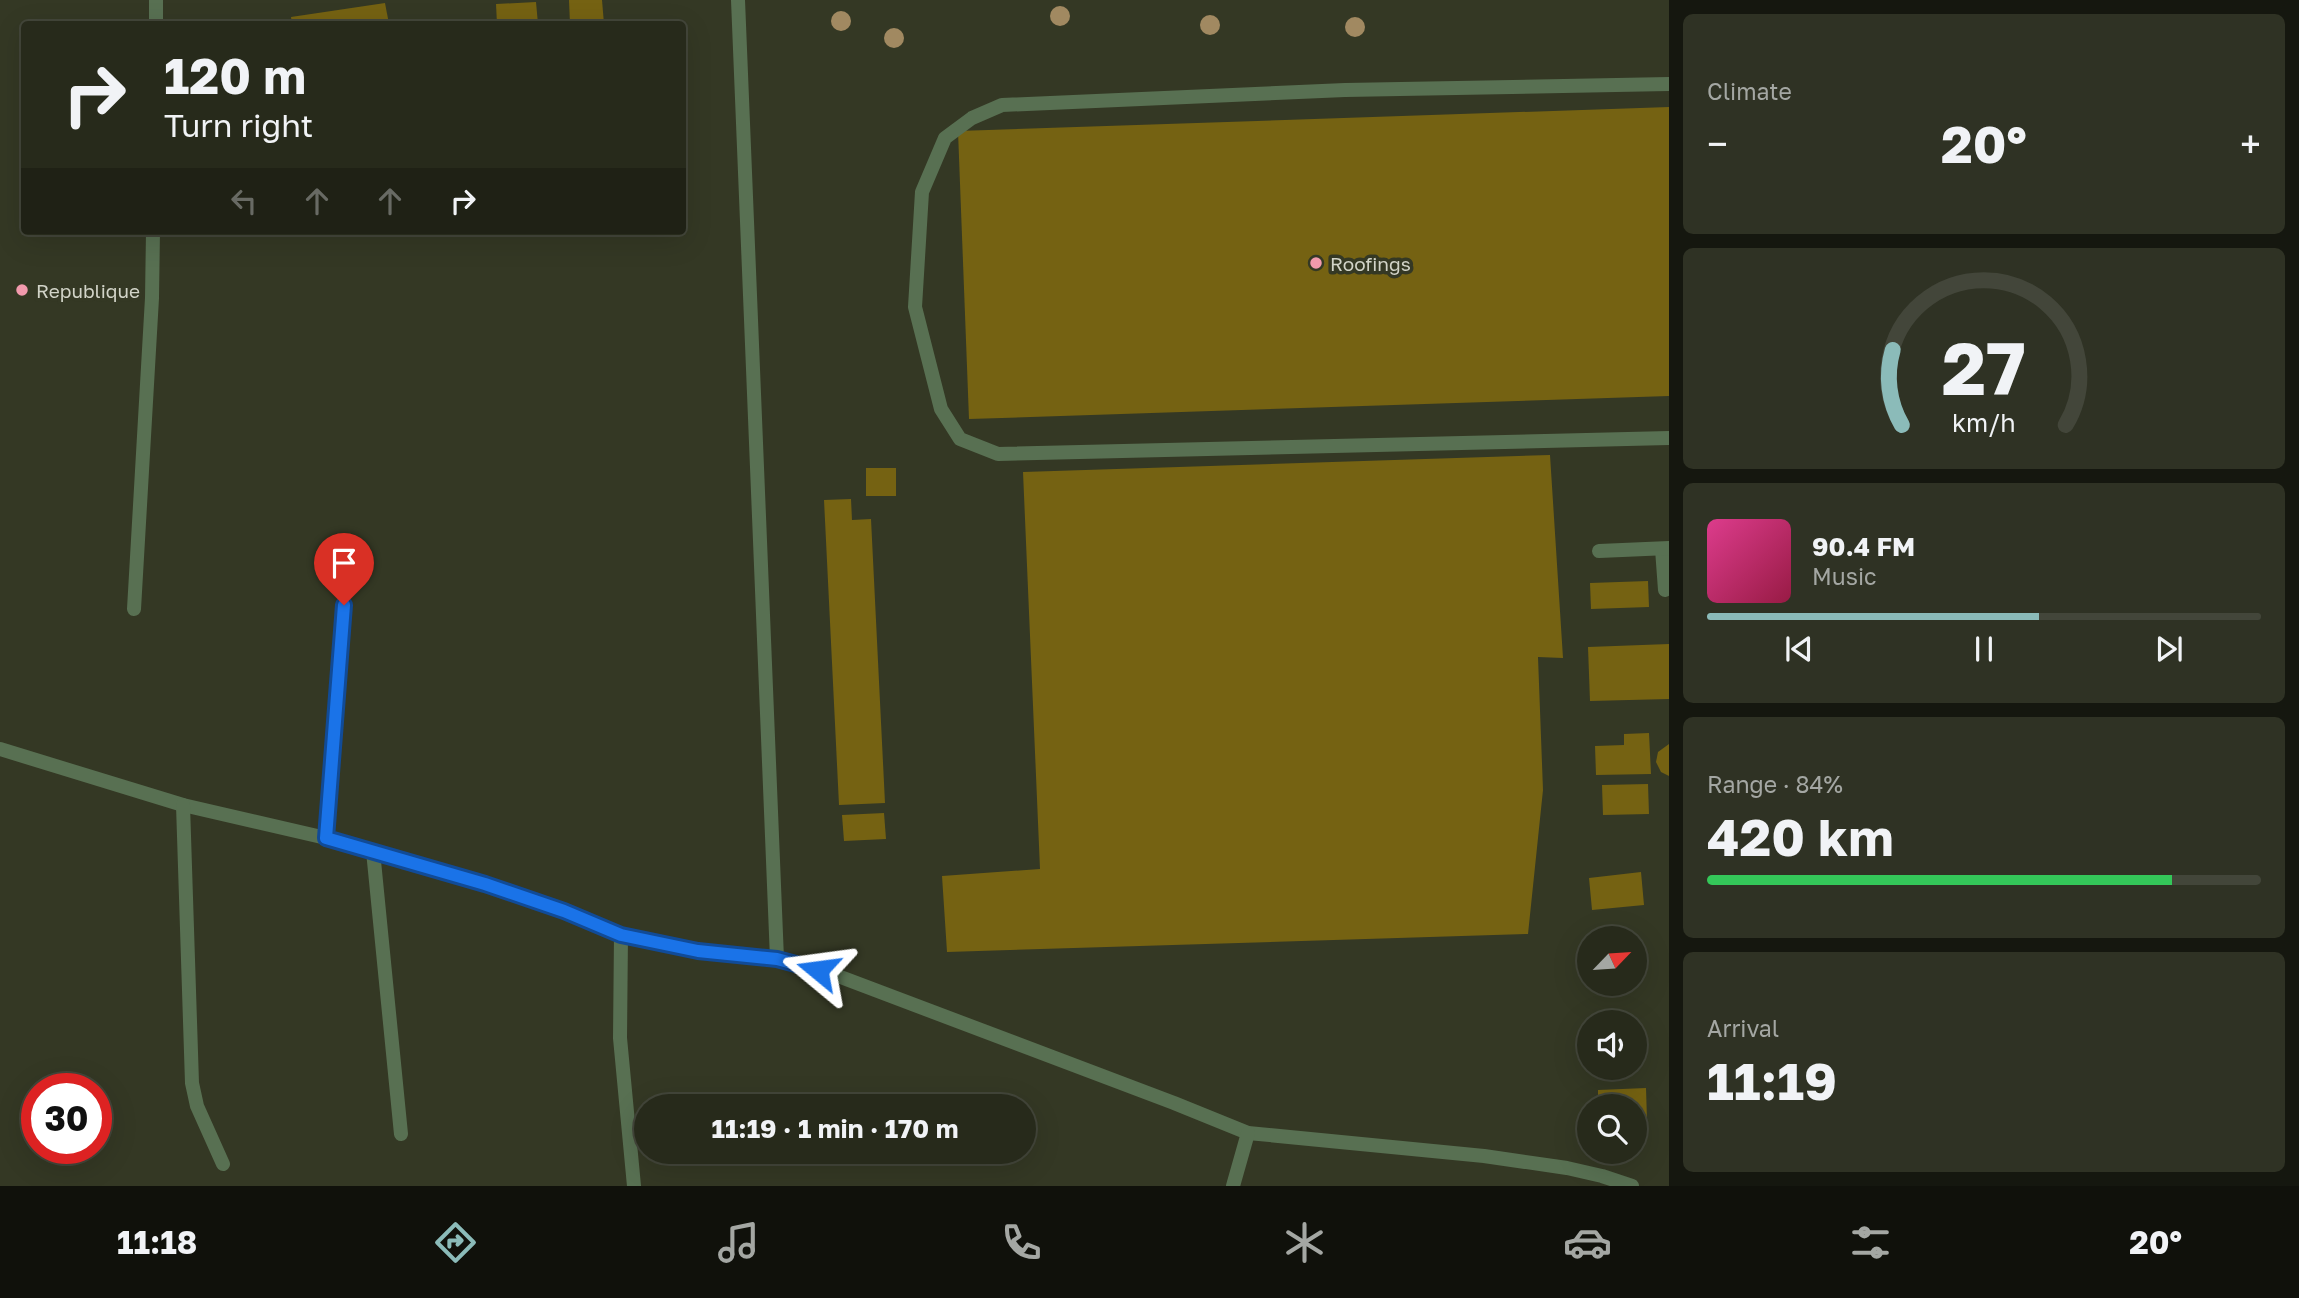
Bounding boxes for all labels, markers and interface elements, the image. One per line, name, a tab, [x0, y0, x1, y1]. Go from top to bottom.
text: 120 m	[164, 46, 306, 105]
icon: right	[49, 49, 140, 140]
text: Climate	[1707, 77, 1792, 105]
text: Turn right	[164, 106, 313, 144]
text: 20°	[1941, 112, 2027, 174]
text: −	[1707, 121, 1728, 166]
text: +	[2240, 121, 2261, 166]
icon: left	[225, 182, 263, 220]
icon: ahead	[298, 182, 336, 220]
icon: ahead	[371, 182, 409, 220]
icon: right	[444, 182, 482, 220]
place label: Roofings	[1330, 252, 1411, 275]
marker: Roofings	[1308, 255, 1324, 271]
place label: Republique	[36, 279, 140, 302]
marker: Republique	[14, 282, 30, 298]
text: 27	[1942, 324, 2026, 411]
text: km/h	[1952, 406, 2016, 437]
text: 90.4 FM	[1812, 531, 1915, 562]
pin	[314, 533, 374, 605]
icon: arrive	[325, 544, 363, 582]
text: Music	[1812, 562, 1877, 590]
icon: previous	[1780, 630, 1818, 668]
icon: pause	[1965, 630, 2003, 668]
icon: next	[2150, 630, 2188, 668]
text: Range · 84%	[1707, 770, 1843, 798]
text: 420 km	[1707, 805, 1894, 867]
north arrow	[1577, 926, 1647, 996]
map controls	[1577, 926, 1647, 1164]
position arrow	[781, 933, 855, 1007]
button: sound	[1577, 1010, 1647, 1080]
text: Arrival	[1707, 1014, 1779, 1042]
text: 11:19	[1707, 1049, 1837, 1111]
speed limit sign: 30	[21, 1073, 112, 1164]
button: search	[1577, 1094, 1647, 1164]
text: 11:19 · 1 min · 170 m	[712, 1113, 958, 1144]
icon: directions	[431, 1218, 480, 1267]
icon: music	[714, 1218, 763, 1267]
icon: phone	[997, 1218, 1046, 1267]
icon: climate	[1280, 1218, 1329, 1267]
icon: car	[1563, 1218, 1612, 1267]
icon: filters	[1846, 1218, 1895, 1267]
text: 11:18	[117, 1223, 197, 1261]
text: 20°	[2129, 1223, 2182, 1261]

